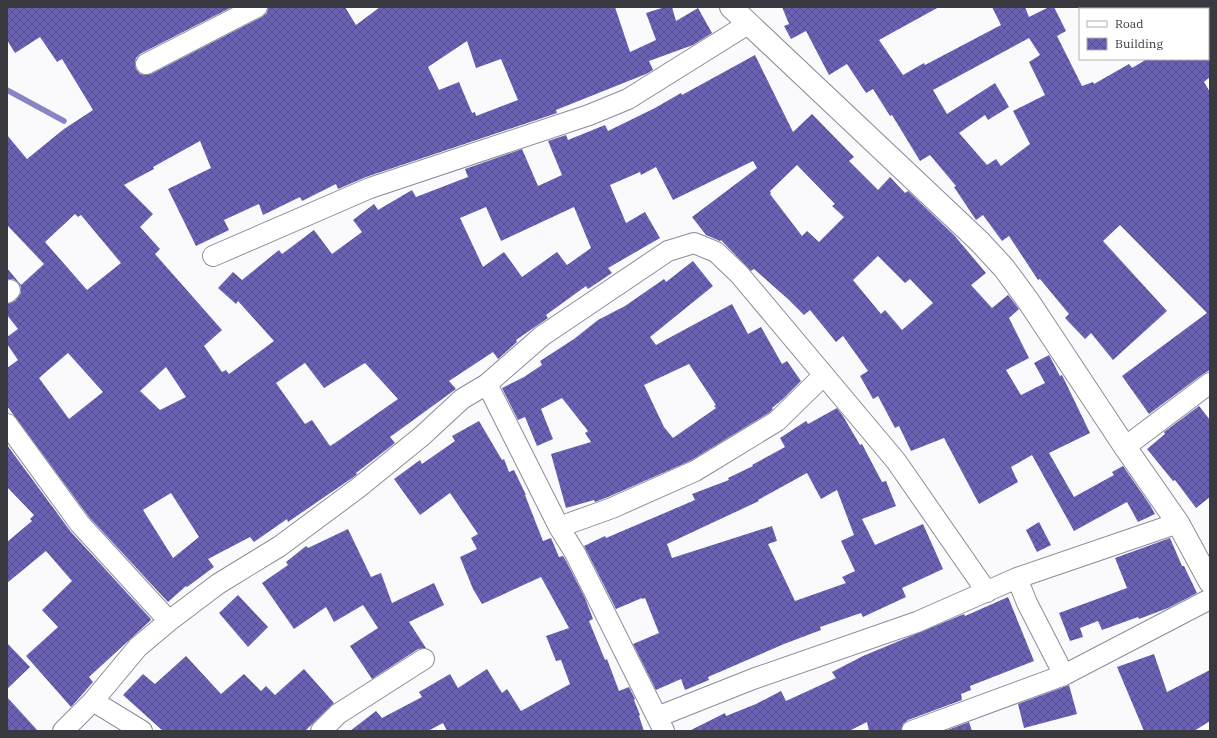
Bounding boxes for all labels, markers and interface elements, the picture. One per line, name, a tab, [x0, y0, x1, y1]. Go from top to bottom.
legend	[1079, 8, 1209, 60]
text: Road	[1115, 16, 1144, 31]
text: Building	[1115, 36, 1163, 51]

